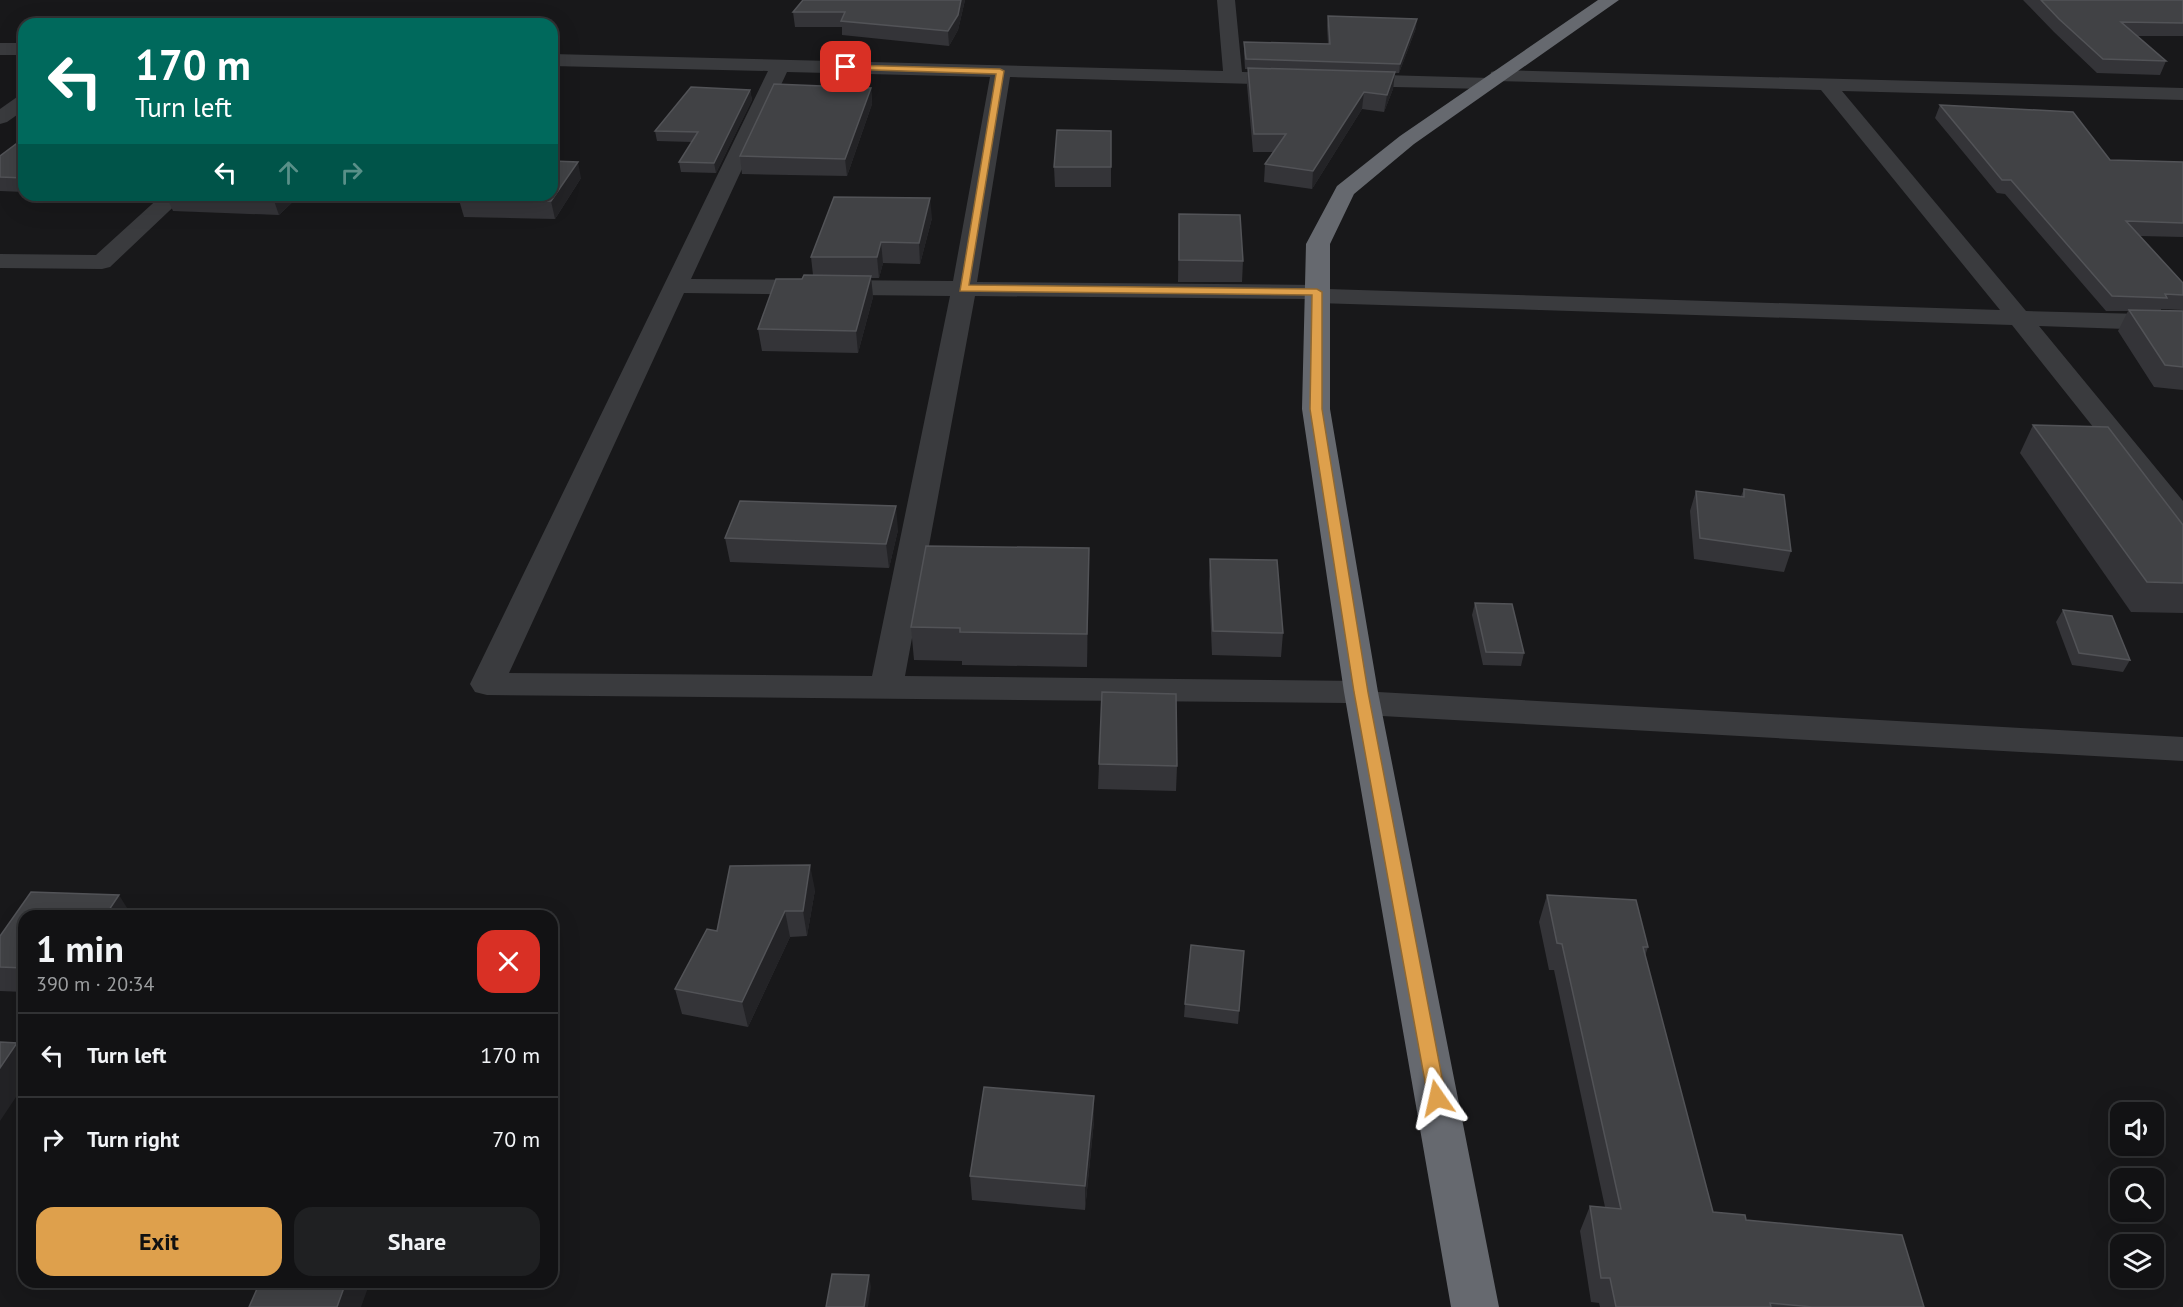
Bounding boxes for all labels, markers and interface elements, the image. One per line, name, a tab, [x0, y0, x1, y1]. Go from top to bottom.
text: 170 m	[135, 37, 251, 92]
pin	[820, 41, 871, 92]
icon: left	[36, 42, 114, 120]
icon: arrive	[829, 50, 862, 83]
text: Turn left	[135, 90, 232, 124]
icon: left	[209, 156, 242, 189]
icon: ahead	[272, 156, 305, 189]
icon: right	[335, 156, 368, 189]
text: 1 min	[36, 925, 124, 972]
button: close	[477, 930, 540, 993]
text: 390 m · 20:34	[36, 971, 154, 997]
icon: left	[36, 1039, 69, 1072]
text: Turn left	[87, 1041, 167, 1069]
text: 170 m	[480, 1041, 540, 1069]
position arrow	[1405, 1066, 1469, 1130]
map controls	[2110, 1102, 2164, 1288]
button: sound	[2110, 1102, 2164, 1156]
icon: right	[36, 1123, 69, 1156]
text: Turn right	[87, 1125, 179, 1153]
text: 70 m	[492, 1125, 540, 1153]
button: search	[2110, 1168, 2164, 1222]
button: Exit	[36, 1207, 282, 1276]
button: Share	[294, 1207, 540, 1276]
button: layers	[2110, 1234, 2164, 1288]

